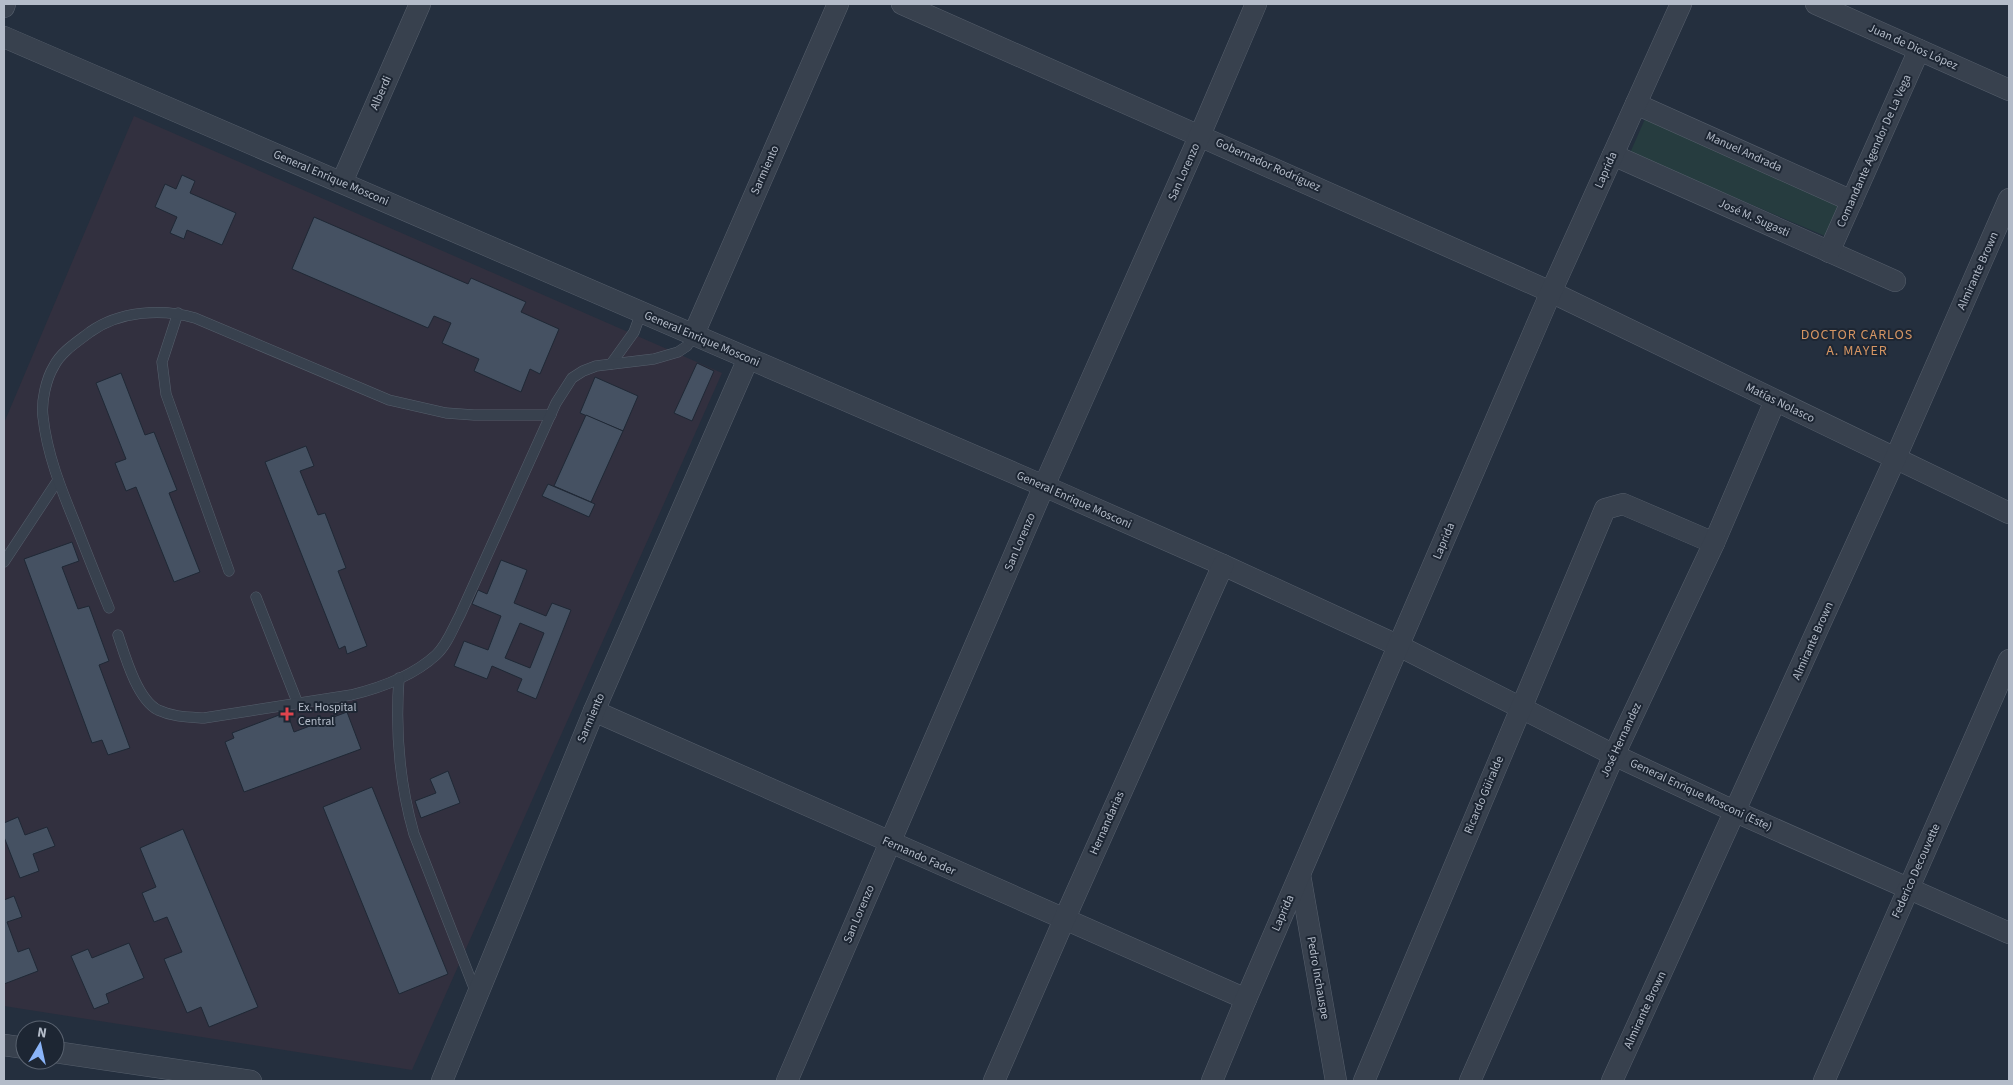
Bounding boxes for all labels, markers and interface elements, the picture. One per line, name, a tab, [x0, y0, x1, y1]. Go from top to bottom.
street label: Juan de Dios López	[1865, 20, 1961, 74]
street label: Comandante Agendor De La Vega	[1833, 72, 1915, 230]
street label: Alberdi	[366, 73, 396, 113]
street label: Manuel Andrada	[1703, 128, 1785, 176]
street label: Gobernador Rodríguez	[1213, 134, 1323, 196]
street label: San Lorenzo	[1164, 140, 1204, 204]
street label: Sarmiento	[747, 143, 783, 197]
street label: General Enrique Mosconi	[270, 146, 392, 210]
street label: Laprida	[1590, 149, 1622, 191]
street label: José M. Sugasti	[1716, 195, 1792, 241]
street label: Almirante Brown	[1953, 229, 2003, 313]
street label: General Enrique Mosconi	[641, 307, 763, 371]
district label: DOCTOR CARLOS A. MAYER	[1801, 325, 1913, 361]
street label: Matías Nolasco	[1742, 379, 1818, 427]
street label: General Enrique Mosconi	[1014, 467, 1134, 533]
street label: San Lorenzo	[1000, 510, 1040, 574]
street label: Laprida	[1429, 520, 1459, 562]
street label: Almirante Brown	[1788, 599, 1838, 683]
street label: Sarmiento	[573, 691, 609, 745]
place label: Ex. Hospital Central	[298, 699, 356, 730]
street label: José Hernandez	[1596, 700, 1646, 780]
marker: Ex. Hospital Central	[280, 707, 294, 721]
street label: Ricardo Güiralde	[1460, 753, 1508, 837]
street label: General Enrique Mosconi (Este)	[1627, 755, 1775, 835]
street label: Hernandarias	[1085, 788, 1129, 858]
street label: Federico Decouvette	[1887, 821, 1945, 921]
street label: Fernando Fader	[879, 832, 959, 880]
street label: San Lorenzo	[839, 882, 879, 946]
street label: Laprida	[1267, 892, 1299, 934]
street label: Pedro Inchauspe	[1302, 935, 1334, 1021]
street label: Almirante Brown	[1620, 968, 1670, 1052]
north arrow	[15, 1020, 65, 1070]
text: N	[36, 1023, 48, 1044]

